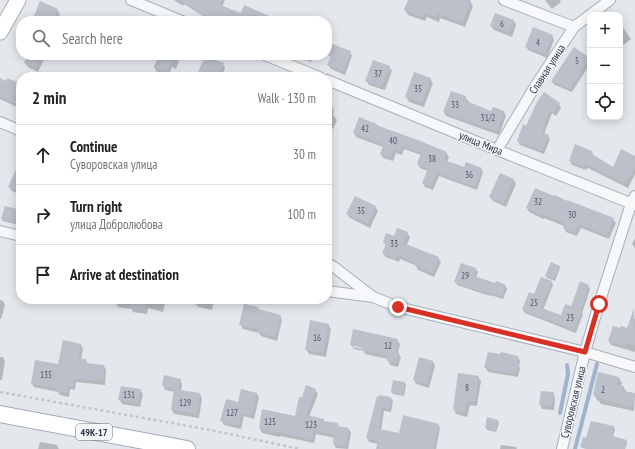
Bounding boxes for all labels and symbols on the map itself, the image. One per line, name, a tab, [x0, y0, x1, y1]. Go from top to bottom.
house number: 6	[500, 18, 504, 29]
house number: 4	[536, 37, 540, 48]
street label: Славная улица	[526, 42, 568, 96]
house number: 5	[575, 55, 579, 66]
house number: 37	[374, 68, 382, 79]
house number: 35	[414, 83, 422, 94]
house number: 33	[451, 99, 459, 110]
house number: 31/2	[481, 112, 495, 123]
house number: 42	[361, 123, 369, 134]
street label: улица Мира	[457, 128, 505, 158]
house number: 40	[389, 135, 397, 146]
house number: 38	[428, 153, 436, 164]
house number: 36	[465, 169, 473, 180]
house number: 32	[534, 196, 542, 207]
house number: 35	[357, 205, 365, 216]
house number: 30	[568, 209, 576, 220]
house number: 33	[390, 238, 398, 249]
house number: 29	[461, 270, 469, 281]
route start	[590, 295, 608, 313]
house number: 25	[530, 297, 538, 308]
route end	[389, 298, 407, 316]
house number: 23	[566, 312, 574, 323]
house number: 16	[313, 332, 321, 343]
house number: 12	[384, 340, 392, 351]
street label: Суворовская улица	[557, 364, 589, 440]
house number: 135	[40, 369, 52, 380]
house number: 8	[465, 382, 469, 393]
house number: 2	[601, 384, 605, 395]
house number: 131	[123, 389, 135, 400]
house number: 129	[179, 397, 191, 408]
house number: 127	[226, 407, 238, 418]
house number: 125	[264, 416, 276, 427]
house number: 123	[305, 419, 317, 430]
road number: 49К-17	[76, 424, 112, 440]

